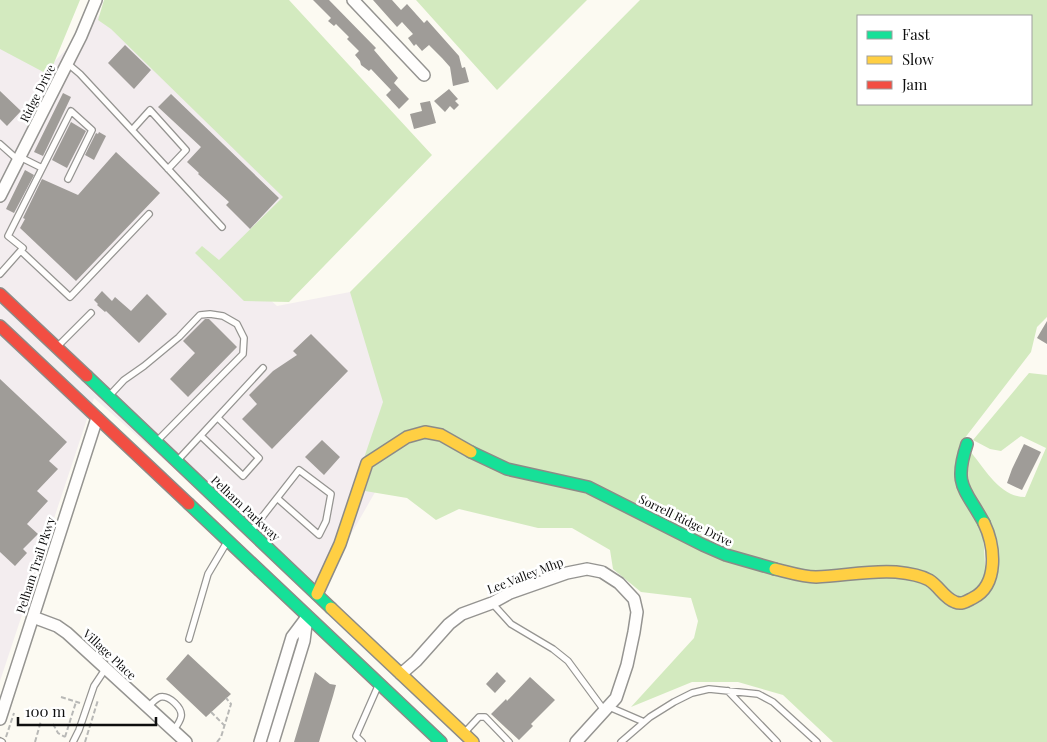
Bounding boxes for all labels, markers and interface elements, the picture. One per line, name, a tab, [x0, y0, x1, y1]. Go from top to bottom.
legend	[857, 15, 1032, 105]
text: Fast	[902, 24, 931, 44]
text: Slow	[902, 49, 934, 69]
street label: Ridge Drive	[16, 61, 58, 125]
text: Jam	[901, 74, 928, 94]
street label: Pelham Parkway	[208, 472, 284, 544]
street label: Sorrell Ridge Drive	[637, 490, 735, 550]
street label: Pelham Trail Pkwy	[12, 515, 58, 615]
street label: Lee Valley Mhp	[485, 553, 565, 597]
street label: Village Place	[79, 625, 140, 683]
scale bar	[18, 694, 155, 726]
text: 100 m	[25, 701, 66, 721]

